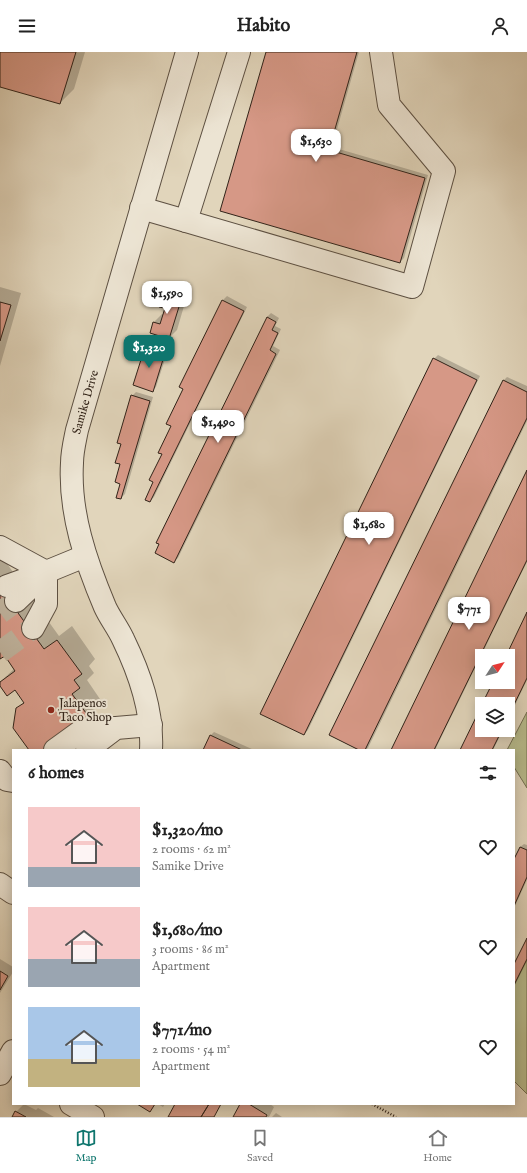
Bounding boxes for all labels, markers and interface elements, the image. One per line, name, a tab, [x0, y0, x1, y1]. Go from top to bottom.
icon: menu	[16, 15, 38, 37]
text: Habito	[237, 15, 290, 38]
icon: person	[489, 15, 511, 37]
pin: $1,630	[283, 129, 349, 163]
text: $1,630	[300, 133, 332, 150]
pin: $1,590	[134, 281, 200, 315]
text: $1,590	[151, 285, 183, 302]
pin: $1,320	[116, 335, 182, 369]
text: $1,320	[133, 339, 165, 356]
street label: Samike Drive	[69, 368, 102, 435]
pin: $1,490	[185, 410, 251, 444]
text: $1,490	[201, 414, 235, 431]
pin: $1,680	[336, 512, 402, 546]
text: $1,680	[353, 516, 385, 533]
pin: $771	[445, 597, 493, 631]
text: $771	[457, 601, 481, 618]
north arrow	[475, 649, 515, 689]
map controls	[475, 649, 515, 737]
place label: Jalapenos Taco Shop	[57, 696, 112, 726]
button: layers	[475, 697, 515, 737]
marker: Jalapenos Taco Shop	[46, 705, 56, 715]
icon: filters	[477, 762, 499, 784]
text: 6 homes	[28, 763, 84, 784]
text: $1,320/mo	[152, 820, 223, 841]
icon: home	[60, 823, 108, 871]
icon: heart	[477, 836, 499, 858]
text: 2 rooms · 62 m²	[152, 841, 231, 858]
text: Samike Drive	[152, 858, 224, 875]
text: $1,680/mo	[152, 920, 222, 941]
icon: home	[60, 923, 108, 971]
icon: heart	[477, 936, 499, 958]
text: 3 rooms · 86 m²	[152, 941, 229, 958]
text: Apartment	[152, 958, 210, 975]
text: $771/mo	[152, 1020, 212, 1041]
icon: home	[60, 1023, 108, 1071]
icon: heart	[477, 1036, 499, 1058]
text: 2 rooms · 54 m²	[152, 1041, 230, 1058]
text: Apartment	[152, 1058, 210, 1075]
tab: Map	[75, 1127, 97, 1165]
tab: Saved	[247, 1127, 273, 1165]
tab: Home	[423, 1127, 452, 1165]

